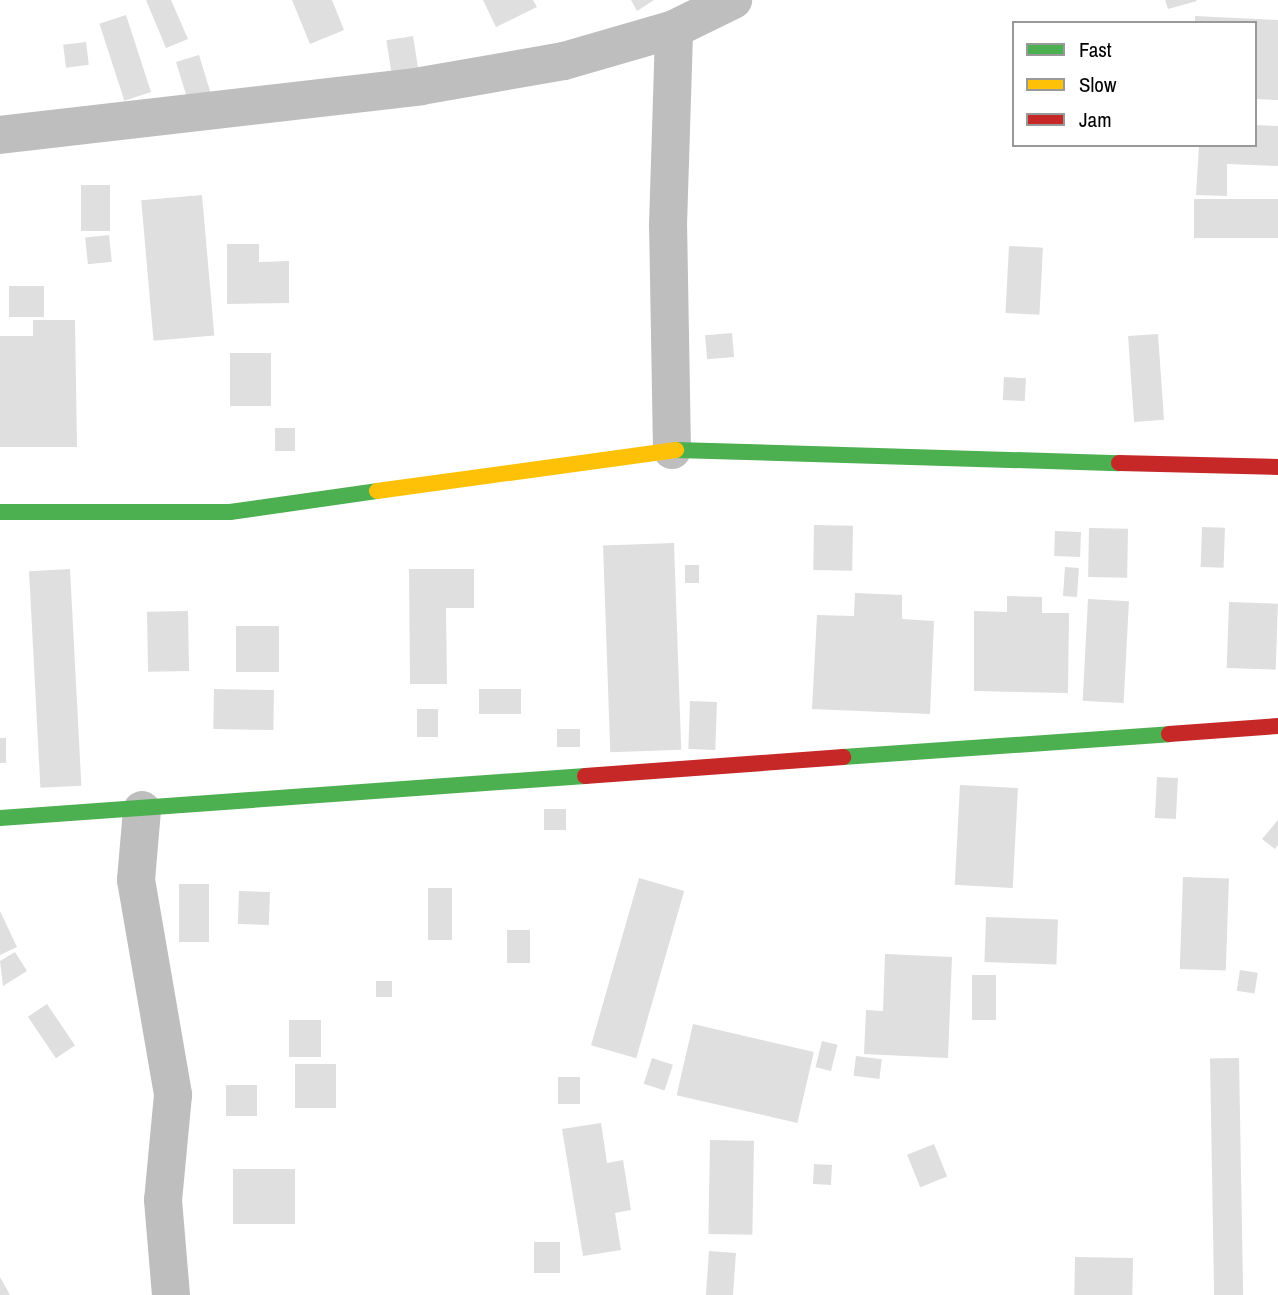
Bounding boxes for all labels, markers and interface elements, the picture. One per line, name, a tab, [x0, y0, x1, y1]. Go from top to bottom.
legend	[1012, 21, 1257, 147]
text: Fast	[1079, 35, 1112, 64]
text: Slow	[1079, 70, 1116, 99]
text: Jam	[1079, 105, 1112, 134]

